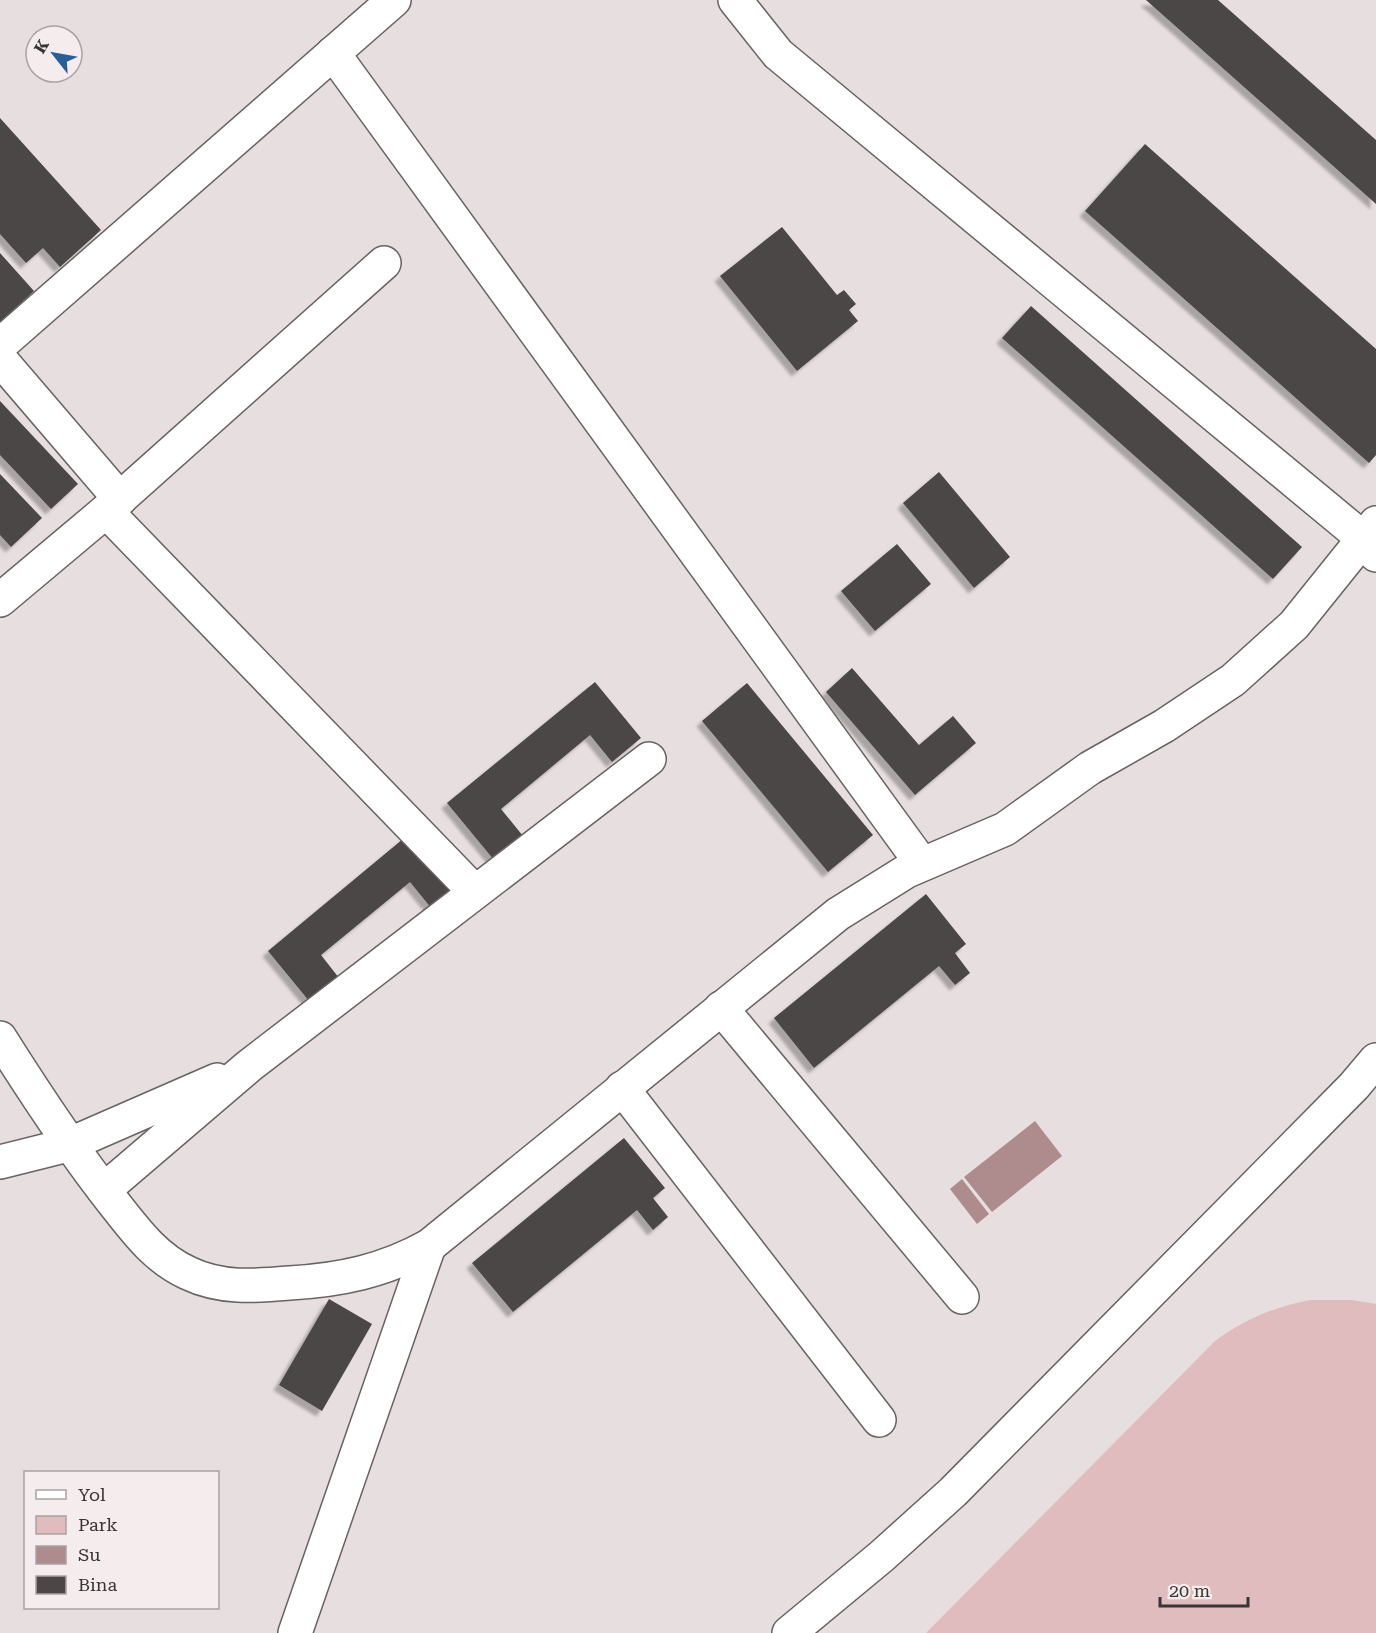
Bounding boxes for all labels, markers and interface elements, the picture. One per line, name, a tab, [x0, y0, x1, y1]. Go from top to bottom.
north arrow	[24, 24, 84, 84]
text: K	[30, 36, 53, 57]
legend	[24, 1471, 219, 1609]
text: Yol	[78, 1484, 106, 1505]
text: Park	[78, 1514, 118, 1535]
text: Su	[78, 1544, 100, 1565]
scale bar	[1160, 1570, 1248, 1608]
text: Bina	[78, 1574, 117, 1595]
text: 20 m	[1169, 1580, 1210, 1601]

